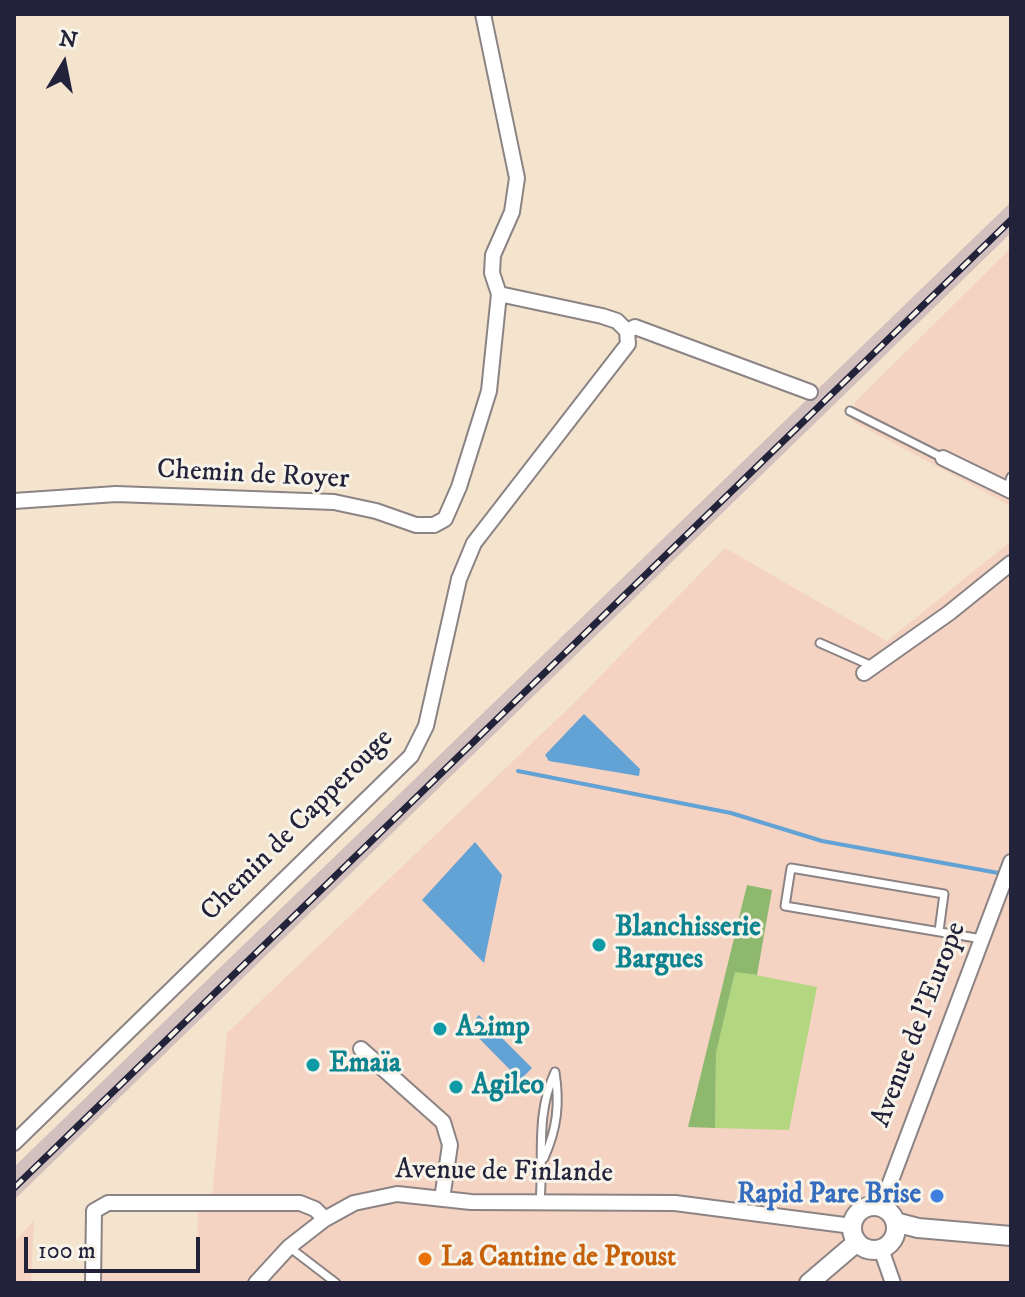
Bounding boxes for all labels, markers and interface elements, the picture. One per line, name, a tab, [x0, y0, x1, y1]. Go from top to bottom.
north arrow	[24, 24, 104, 104]
text: N	[57, 25, 79, 55]
street label: Chemin de Royer	[156, 454, 350, 498]
street label: Chemin de Capperouge	[195, 723, 401, 929]
place label: Blanchisserie Bargues	[615, 912, 761, 978]
street label: Avenue de l'Europe	[865, 918, 975, 1132]
marker: Blanchisserie Bargues	[590, 936, 608, 954]
place label: A2imp	[456, 1012, 530, 1046]
marker: A2imp	[431, 1020, 449, 1038]
place label: Emaïa	[329, 1048, 401, 1082]
marker: Emaïa	[304, 1056, 322, 1074]
place label: Agileo	[472, 1070, 544, 1104]
marker: Agileo	[447, 1078, 465, 1096]
street label: Avenue de Finlande	[395, 1154, 613, 1192]
place label: Rapid Pare Brise	[737, 1179, 921, 1213]
marker: Rapid Pare Brise	[928, 1187, 946, 1205]
scale bar	[28, 1221, 204, 1271]
text: 100 m	[38, 1236, 96, 1266]
place label: La Cantine de Proust	[441, 1242, 676, 1276]
marker: La Cantine de Proust	[416, 1250, 434, 1268]

